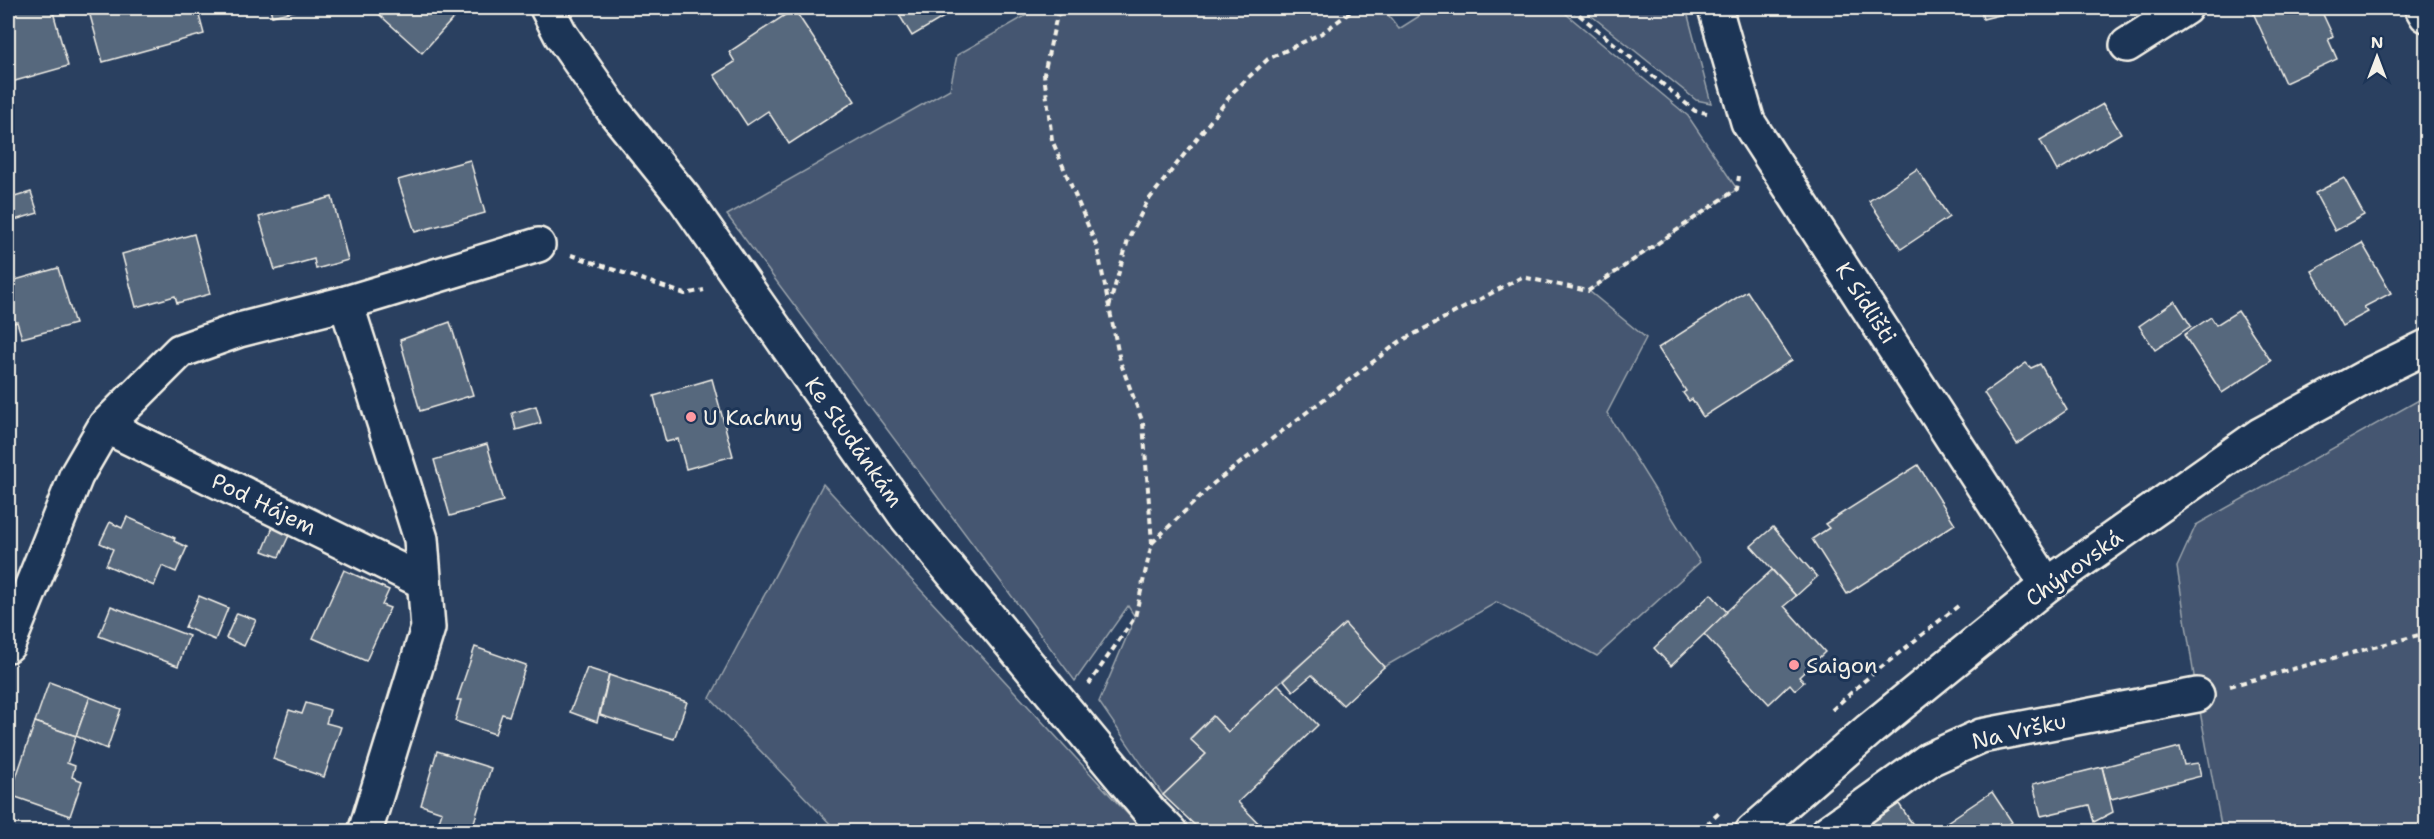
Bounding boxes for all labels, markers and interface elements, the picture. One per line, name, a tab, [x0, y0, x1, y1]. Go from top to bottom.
north arrow	[2347, 27, 2407, 87]
text: N	[2371, 32, 2383, 53]
street label: K Sídlišti	[1829, 257, 1903, 349]
street label: Ke Studánkám	[798, 371, 910, 513]
place label: U Kachny	[703, 403, 803, 432]
marker: U Kachny	[684, 410, 698, 424]
street label: Pod Hájem	[207, 466, 321, 542]
street label: Chýnovská	[2020, 523, 2129, 613]
place label: Saigon	[1806, 651, 1878, 680]
marker: Saigon	[1787, 658, 1801, 672]
street label: Na Vršku	[1969, 706, 2069, 756]

